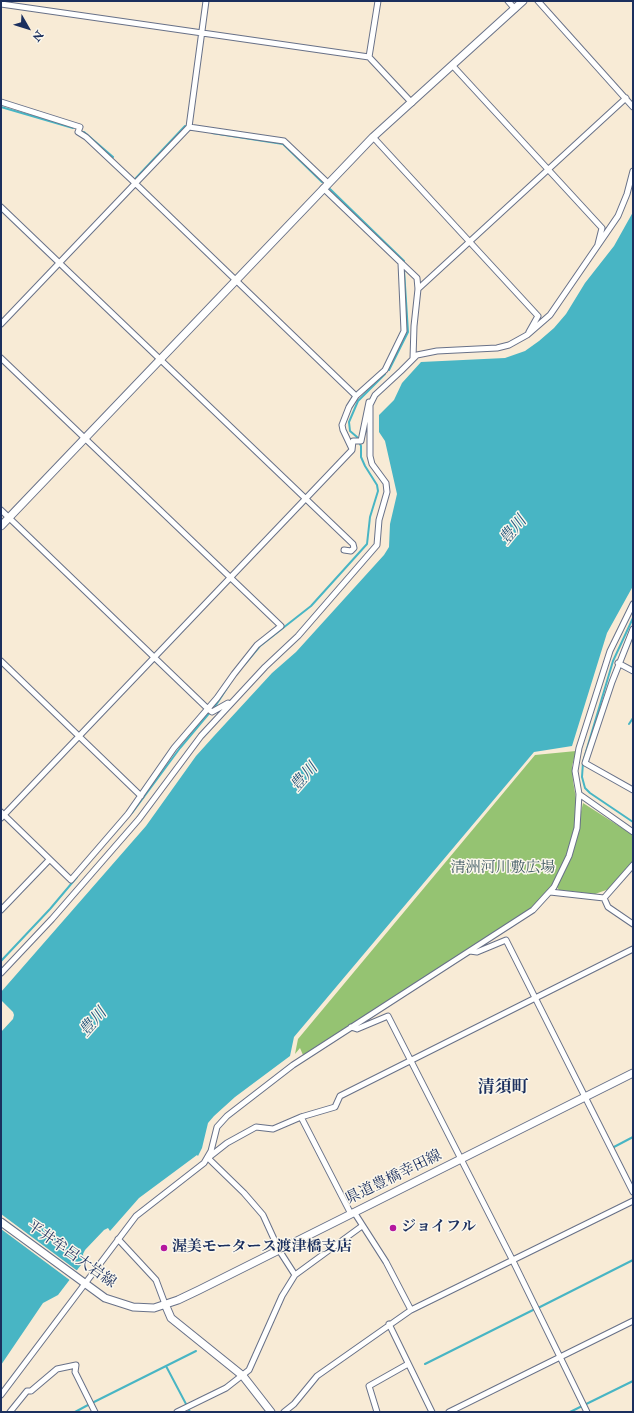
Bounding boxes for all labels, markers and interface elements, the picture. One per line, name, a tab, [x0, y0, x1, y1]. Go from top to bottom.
north arrow	[8, 8, 48, 48]
text: N	[30, 28, 46, 44]
water label: 豊川	[496, 513, 532, 549]
water label: 豊川	[287, 760, 323, 796]
park label: 清洲河川敷広場	[451, 860, 555, 878]
water label: 豊川	[76, 1005, 112, 1041]
district label: 清須町	[478, 1078, 528, 1098]
street label: 県道豊橋幸田線	[343, 1147, 445, 1209]
street label: 平井牟呂大岩線	[23, 1218, 119, 1292]
place label: ジョイフル	[401, 1219, 476, 1237]
marker: ジョイフル	[388, 1223, 398, 1233]
place label: 渥美モータース渡津橋支店	[172, 1239, 351, 1257]
marker: 渥美モータース渡津橋支店	[159, 1243, 169, 1253]

